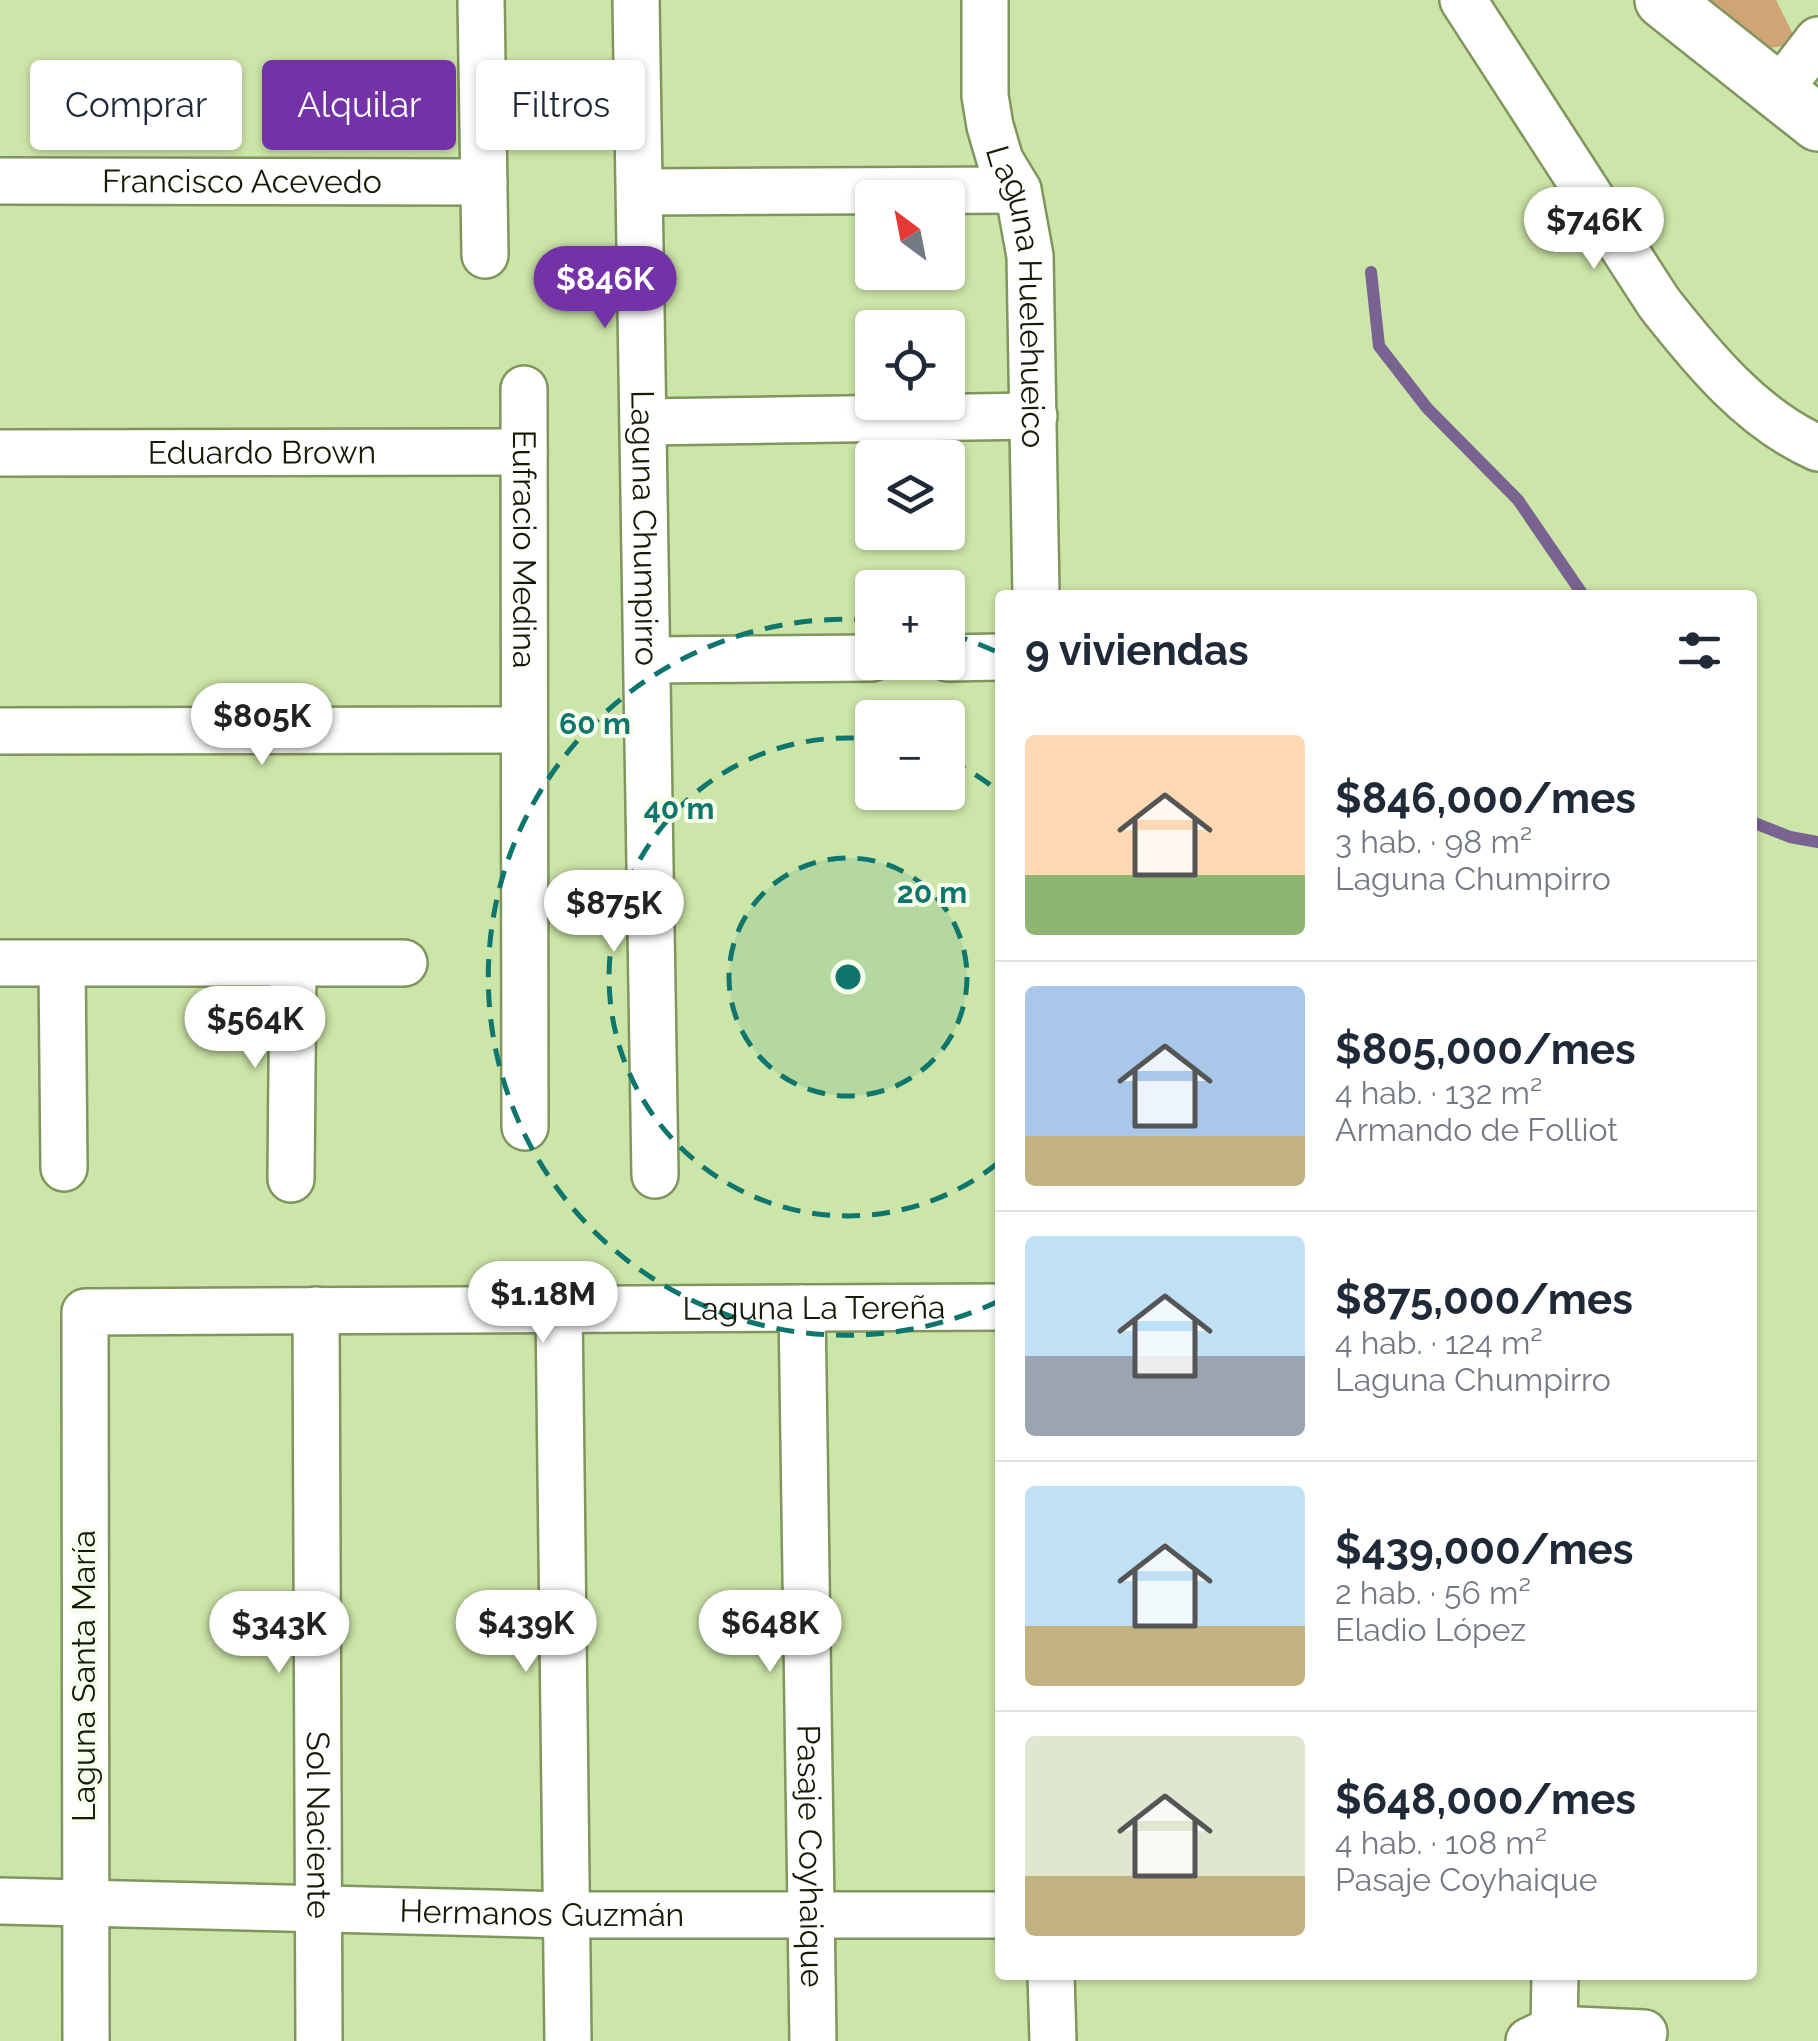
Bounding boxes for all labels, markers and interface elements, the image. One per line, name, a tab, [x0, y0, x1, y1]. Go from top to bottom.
chip: Comprar	[30, 60, 242, 150]
chip: Alquilar	[262, 60, 456, 150]
chip: Filtros	[476, 60, 645, 150]
street label: Laguna Huelehueico	[979, 141, 1052, 448]
street label: Francisco Acevedo	[102, 162, 382, 200]
north arrow	[855, 180, 965, 290]
map controls	[855, 180, 965, 810]
pin: $746K	[1524, 187, 1664, 272]
text: $746K	[1546, 201, 1642, 238]
pin: $846K	[535, 246, 675, 331]
text: $846K	[556, 260, 654, 297]
button: locate	[855, 310, 965, 420]
street label: Laguna Chumpirro	[624, 390, 666, 666]
street label: Eufracio Medina	[506, 430, 543, 668]
street label: Eduardo Brown	[148, 433, 376, 471]
button: layers	[855, 440, 965, 550]
button: +	[855, 570, 965, 680]
icon: filters	[1672, 623, 1727, 678]
text: 9 viviendas	[1025, 626, 1249, 675]
pin: $805K	[192, 683, 332, 768]
text: $805K	[213, 697, 311, 734]
button: −	[855, 700, 965, 810]
text: 60 m	[559, 706, 631, 741]
text: $846,000/mes	[1335, 774, 1636, 823]
icon: home	[1105, 775, 1225, 895]
text: 40 m	[644, 791, 714, 826]
text: 3 hab. · 98 m²	[1335, 823, 1532, 860]
text: Laguna Chumpirro	[1335, 860, 1611, 897]
pin: $875K	[544, 870, 684, 955]
text: 20 m	[897, 875, 967, 910]
text: $875K	[566, 884, 662, 921]
centre of rings	[830, 959, 866, 995]
pin: $564K	[185, 986, 325, 1071]
text: $564K	[206, 1000, 304, 1037]
text: $805,000/mes	[1335, 1025, 1636, 1074]
icon: home	[1105, 1026, 1225, 1146]
text: 4 hab. · 132 m²	[1335, 1074, 1542, 1111]
text: Armando de Folliot	[1335, 1111, 1618, 1148]
pin: $1.18M	[462, 1261, 624, 1346]
text: $1.18M	[490, 1275, 596, 1312]
text: $875,000/mes	[1335, 1275, 1633, 1324]
icon: home	[1105, 1276, 1225, 1396]
street label: Laguna La Tereña	[682, 1288, 946, 1327]
text: 4 hab. · 124 m²	[1335, 1324, 1543, 1361]
text: Laguna Chumpirro	[1335, 1361, 1611, 1398]
text: $439,000/mes	[1335, 1525, 1633, 1574]
icon: home	[1105, 1526, 1225, 1646]
street label: Laguna Santa María	[65, 1530, 102, 1822]
text: 2 hab. · 56 m²	[1335, 1574, 1531, 1611]
pin: $439K	[456, 1590, 596, 1675]
pin: $648K	[700, 1590, 840, 1675]
pin: $343K	[209, 1591, 349, 1676]
text: $439K	[478, 1604, 574, 1641]
text: $648K	[721, 1604, 819, 1641]
text: $343K	[231, 1605, 327, 1642]
text: Eladio López	[1335, 1611, 1526, 1648]
street label: Pasaje Coyhaique	[790, 1724, 831, 1988]
street label: Sol Naciente	[300, 1731, 337, 1919]
text: $648,000/mes	[1335, 1775, 1636, 1824]
icon: home	[1105, 1776, 1225, 1896]
text: 4 hab. · 108 m²	[1335, 1824, 1547, 1861]
text: Pasaje Coyhaique	[1335, 1861, 1598, 1898]
street label: Hermanos Guzmán	[399, 1892, 684, 1933]

